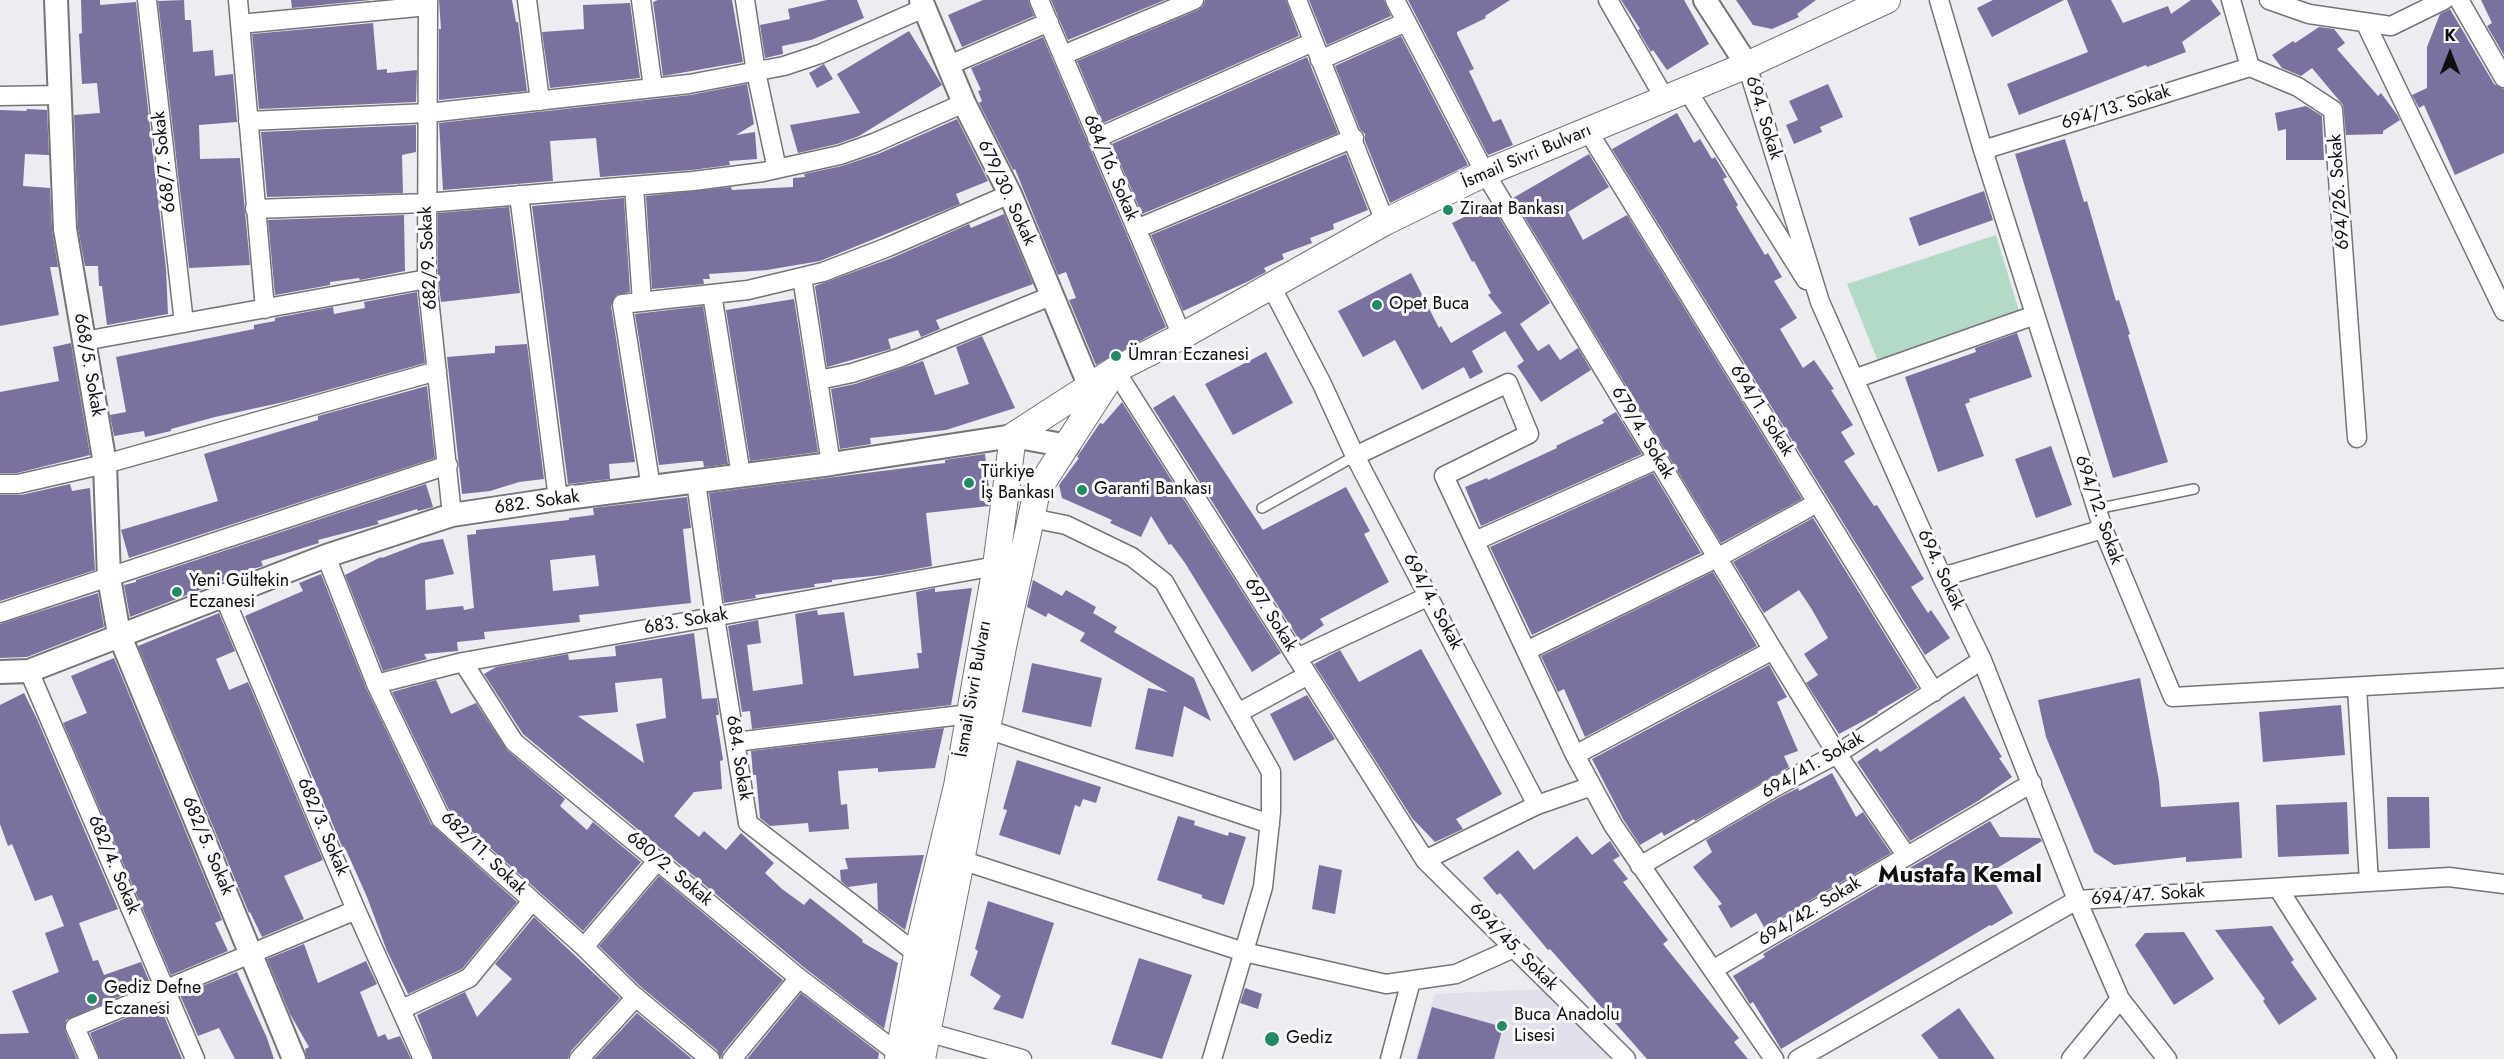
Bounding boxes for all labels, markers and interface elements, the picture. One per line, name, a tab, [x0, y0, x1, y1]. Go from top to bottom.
north arrow	[2420, 24, 2480, 84]
text: K	[2444, 24, 2456, 47]
street label: 694. Sokak	[1740, 74, 1786, 162]
street label: 694/13. Sokak	[2059, 81, 2173, 135]
street label: 668/7. Sokak	[149, 110, 181, 214]
street label: 684/16. Sokak	[1078, 112, 1142, 224]
street label: İsmail Sivri Bulvarı	[1459, 120, 1595, 194]
street label: 694/26. Sokak	[2325, 133, 2355, 251]
street label: 679/30. Sokak	[972, 137, 1040, 249]
place label: Ziraat Bankası	[1460, 199, 1564, 221]
marker: Ziraat Bankası	[1441, 203, 1455, 217]
street label: 682/9. Sokak	[415, 206, 443, 310]
place label: Opet Buca	[1389, 294, 1469, 316]
marker: Opet Buca	[1370, 298, 1384, 312]
street label: 668/5. Sokak	[68, 312, 108, 418]
place label: Ümran Eczanesi	[1128, 345, 1249, 367]
marker: Ümran Eczanesi	[1109, 349, 1123, 363]
street label: 694/1. Sokak	[1724, 361, 1798, 461]
street label: 679/4. Sokak	[1606, 383, 1678, 483]
street label: 694/12. Sokak	[2069, 453, 2127, 567]
place label: Türkiye İş Bankası	[981, 462, 1055, 504]
marker: Türkiye İş Bankası	[962, 476, 976, 490]
place label: Garanti Bankası	[1094, 479, 1212, 501]
marker: Garanti Bankası	[1075, 483, 1089, 497]
street label: 682. Sokak	[493, 486, 581, 520]
street label: 694. Sokak	[1912, 526, 1968, 614]
street label: 694/4. Sokak	[1398, 550, 1466, 654]
place label: Yeni Gültekin Eczanesi	[189, 571, 289, 614]
street label: 697. Sokak	[1239, 574, 1301, 656]
marker: Yeni Gültekin Eczanesi	[170, 585, 184, 599]
street label: 683. Sokak	[642, 604, 730, 640]
street label: İsmail Sivri Bulvarı	[951, 619, 997, 759]
street label: 684. Sokak	[721, 714, 755, 802]
street label: 694/41. Sokak	[1758, 728, 1868, 804]
street label: 682/3. Sokak	[292, 775, 352, 879]
street label: 682/5. Sokak	[177, 794, 237, 898]
street label: 682/11. Sokak	[436, 808, 530, 900]
street label: 682/4. Sokak	[83, 812, 143, 918]
street label: 680/2. Sokak	[622, 827, 716, 911]
district label: Mustafa Kemal	[1878, 862, 2042, 890]
street label: 694/42. Sokak	[1755, 873, 1865, 951]
street label: 694/47. Sokak	[2091, 881, 2205, 911]
street label: 694/45. Sokak	[1464, 898, 1562, 996]
place label: Gediz Defne Eczanesi	[104, 978, 201, 1020]
marker: Gediz Defne Eczanesi	[85, 992, 99, 1006]
place label: Buca Anadolu Lisesi	[1514, 1005, 1620, 1048]
marker: Buca Anadolu Lisesi	[1495, 1019, 1509, 1033]
place label: Gediz	[1286, 1028, 1332, 1050]
marker: Gediz	[1263, 1030, 1281, 1048]

